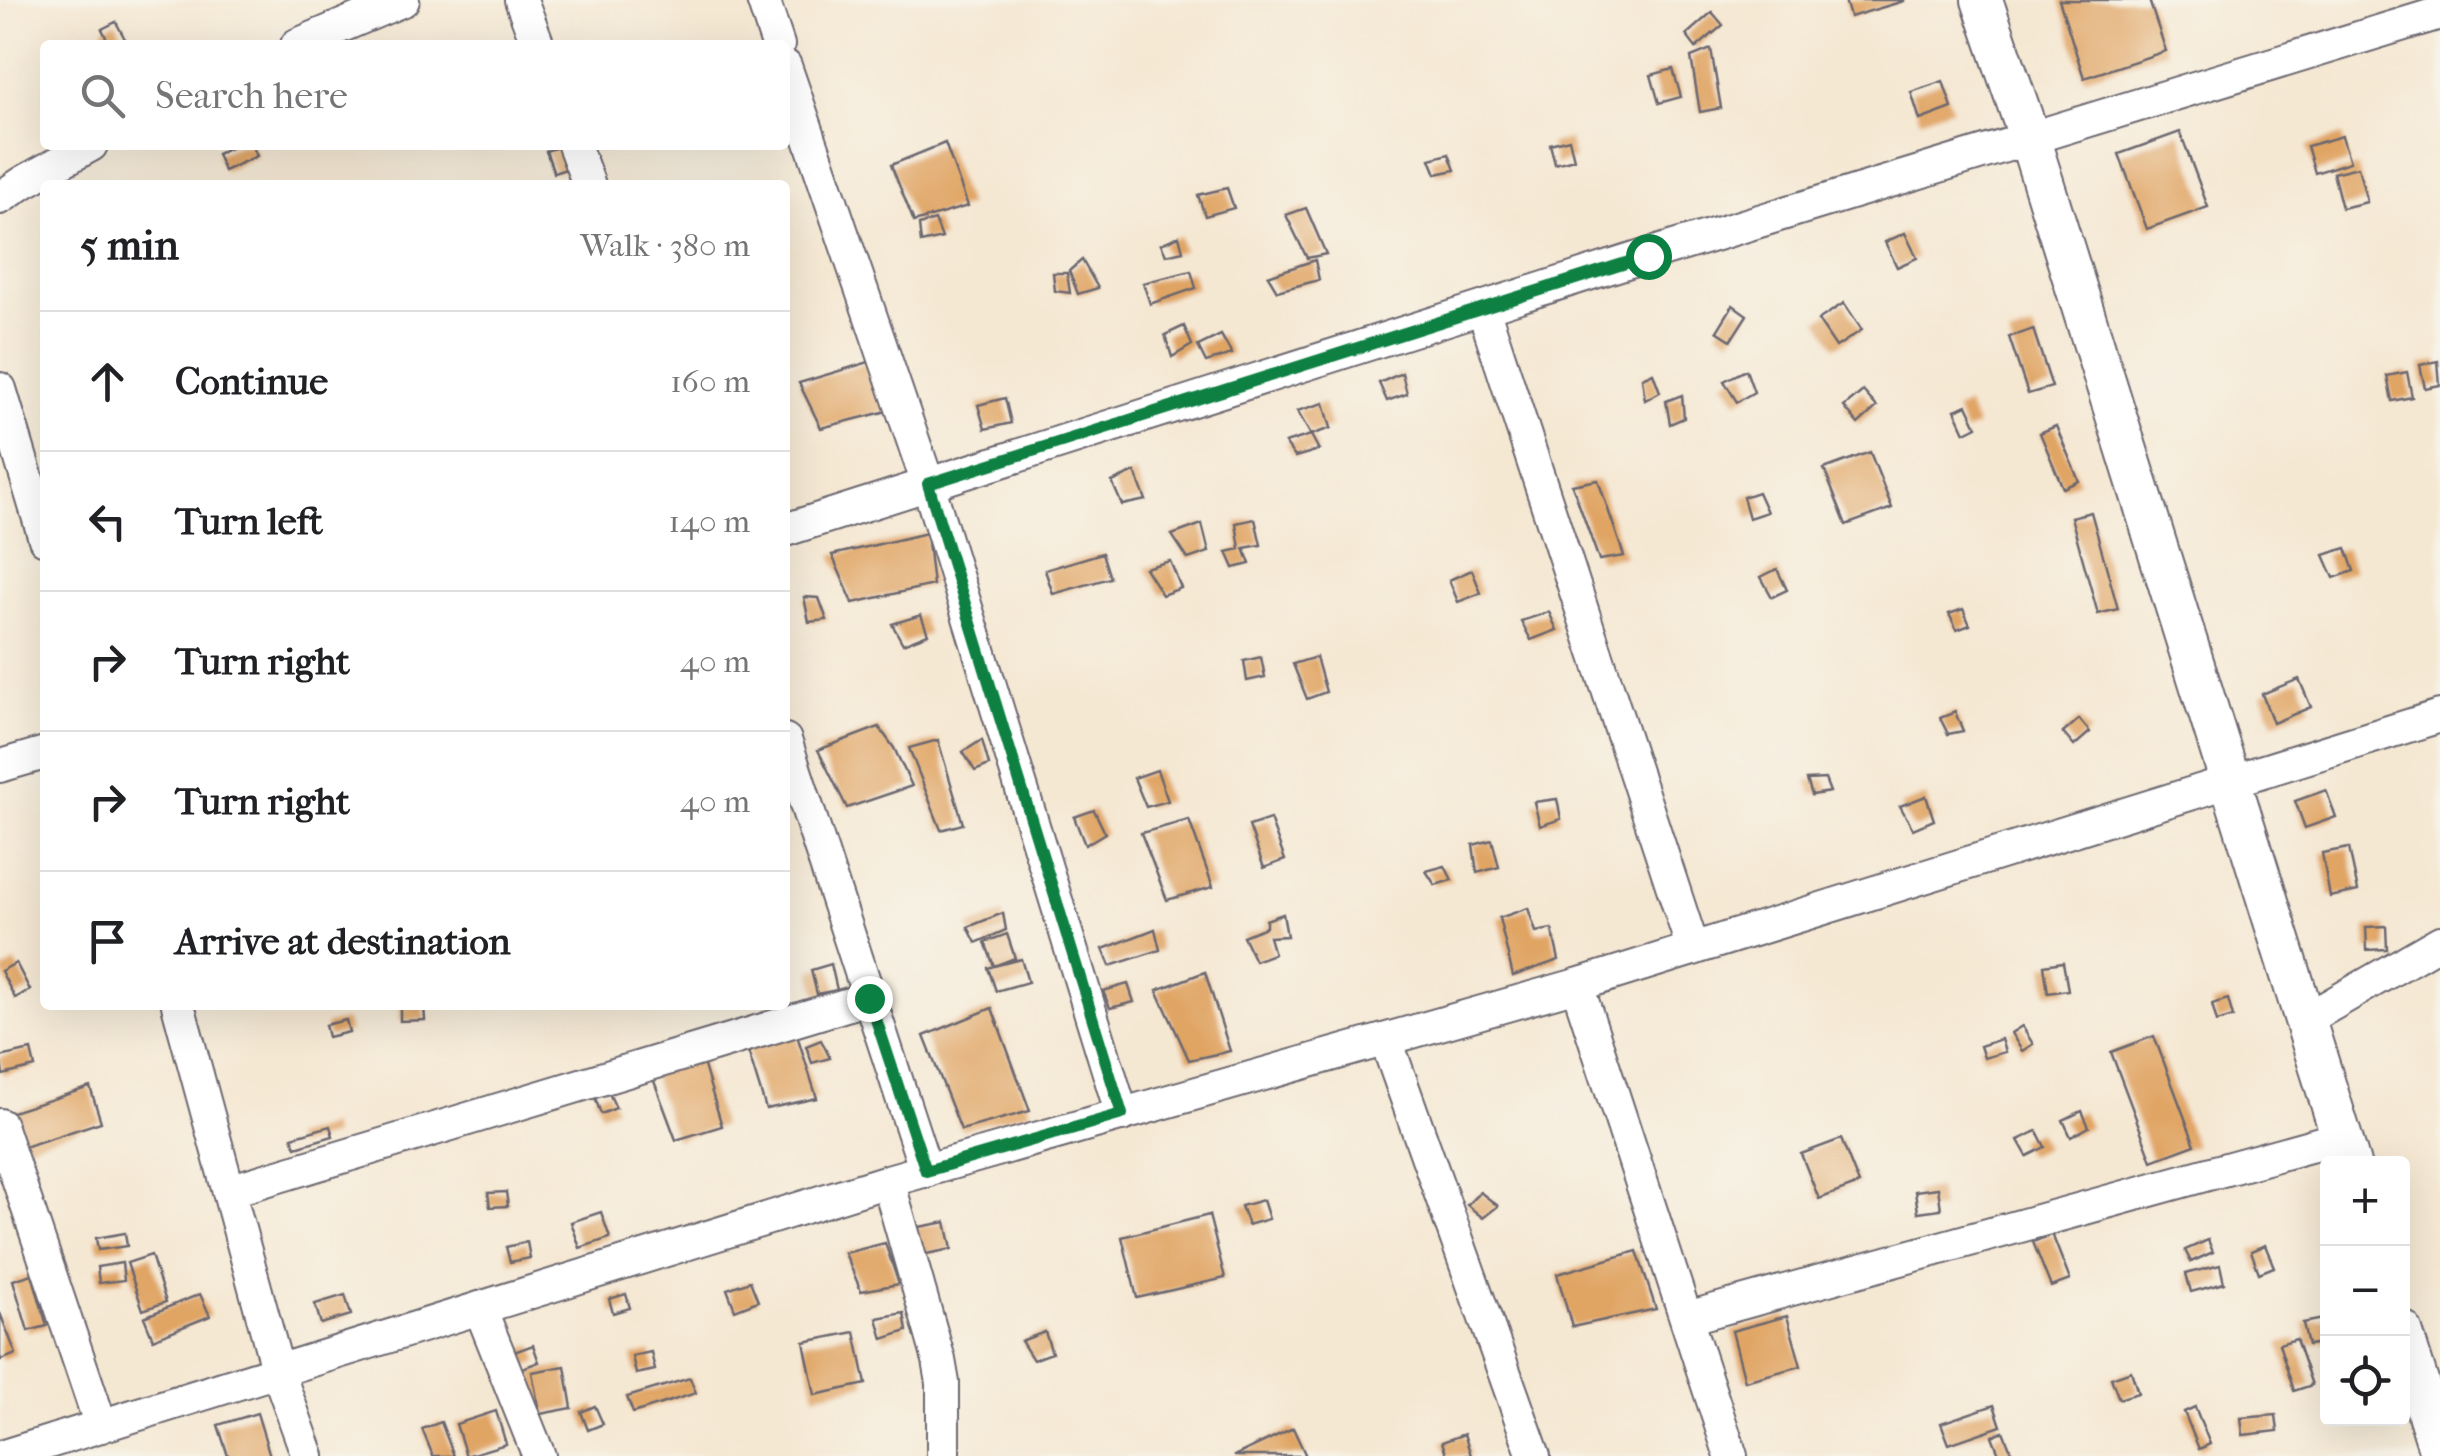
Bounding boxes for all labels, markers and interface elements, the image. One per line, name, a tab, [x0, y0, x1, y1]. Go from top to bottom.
search box	[40, 40, 790, 150]
icon: search	[75, 68, 130, 123]
text: Search here	[155, 73, 348, 118]
text: 5 min	[80, 221, 179, 270]
text: Walk · 380 m	[580, 227, 750, 264]
route start	[1626, 234, 1672, 280]
icon: ahead	[80, 354, 135, 409]
text: Continue	[175, 359, 328, 404]
text: 160 m	[670, 363, 750, 400]
icon: left	[80, 494, 135, 549]
text: Turn left	[175, 499, 323, 544]
text: 140 m	[669, 503, 750, 540]
icon: right	[80, 634, 135, 689]
text: Turn right	[175, 639, 350, 684]
text: 40 m	[680, 643, 750, 680]
icon: right	[80, 774, 135, 829]
text: Turn right	[175, 779, 350, 824]
text: 40 m	[680, 783, 750, 820]
icon: arrive	[80, 914, 135, 969]
text: Arrive at destination	[175, 919, 511, 964]
route end	[847, 976, 893, 1022]
map controls	[2320, 1156, 2410, 1426]
button: +	[2320, 1156, 2410, 1246]
button: −	[2320, 1246, 2410, 1336]
button: locate	[2320, 1336, 2410, 1426]

